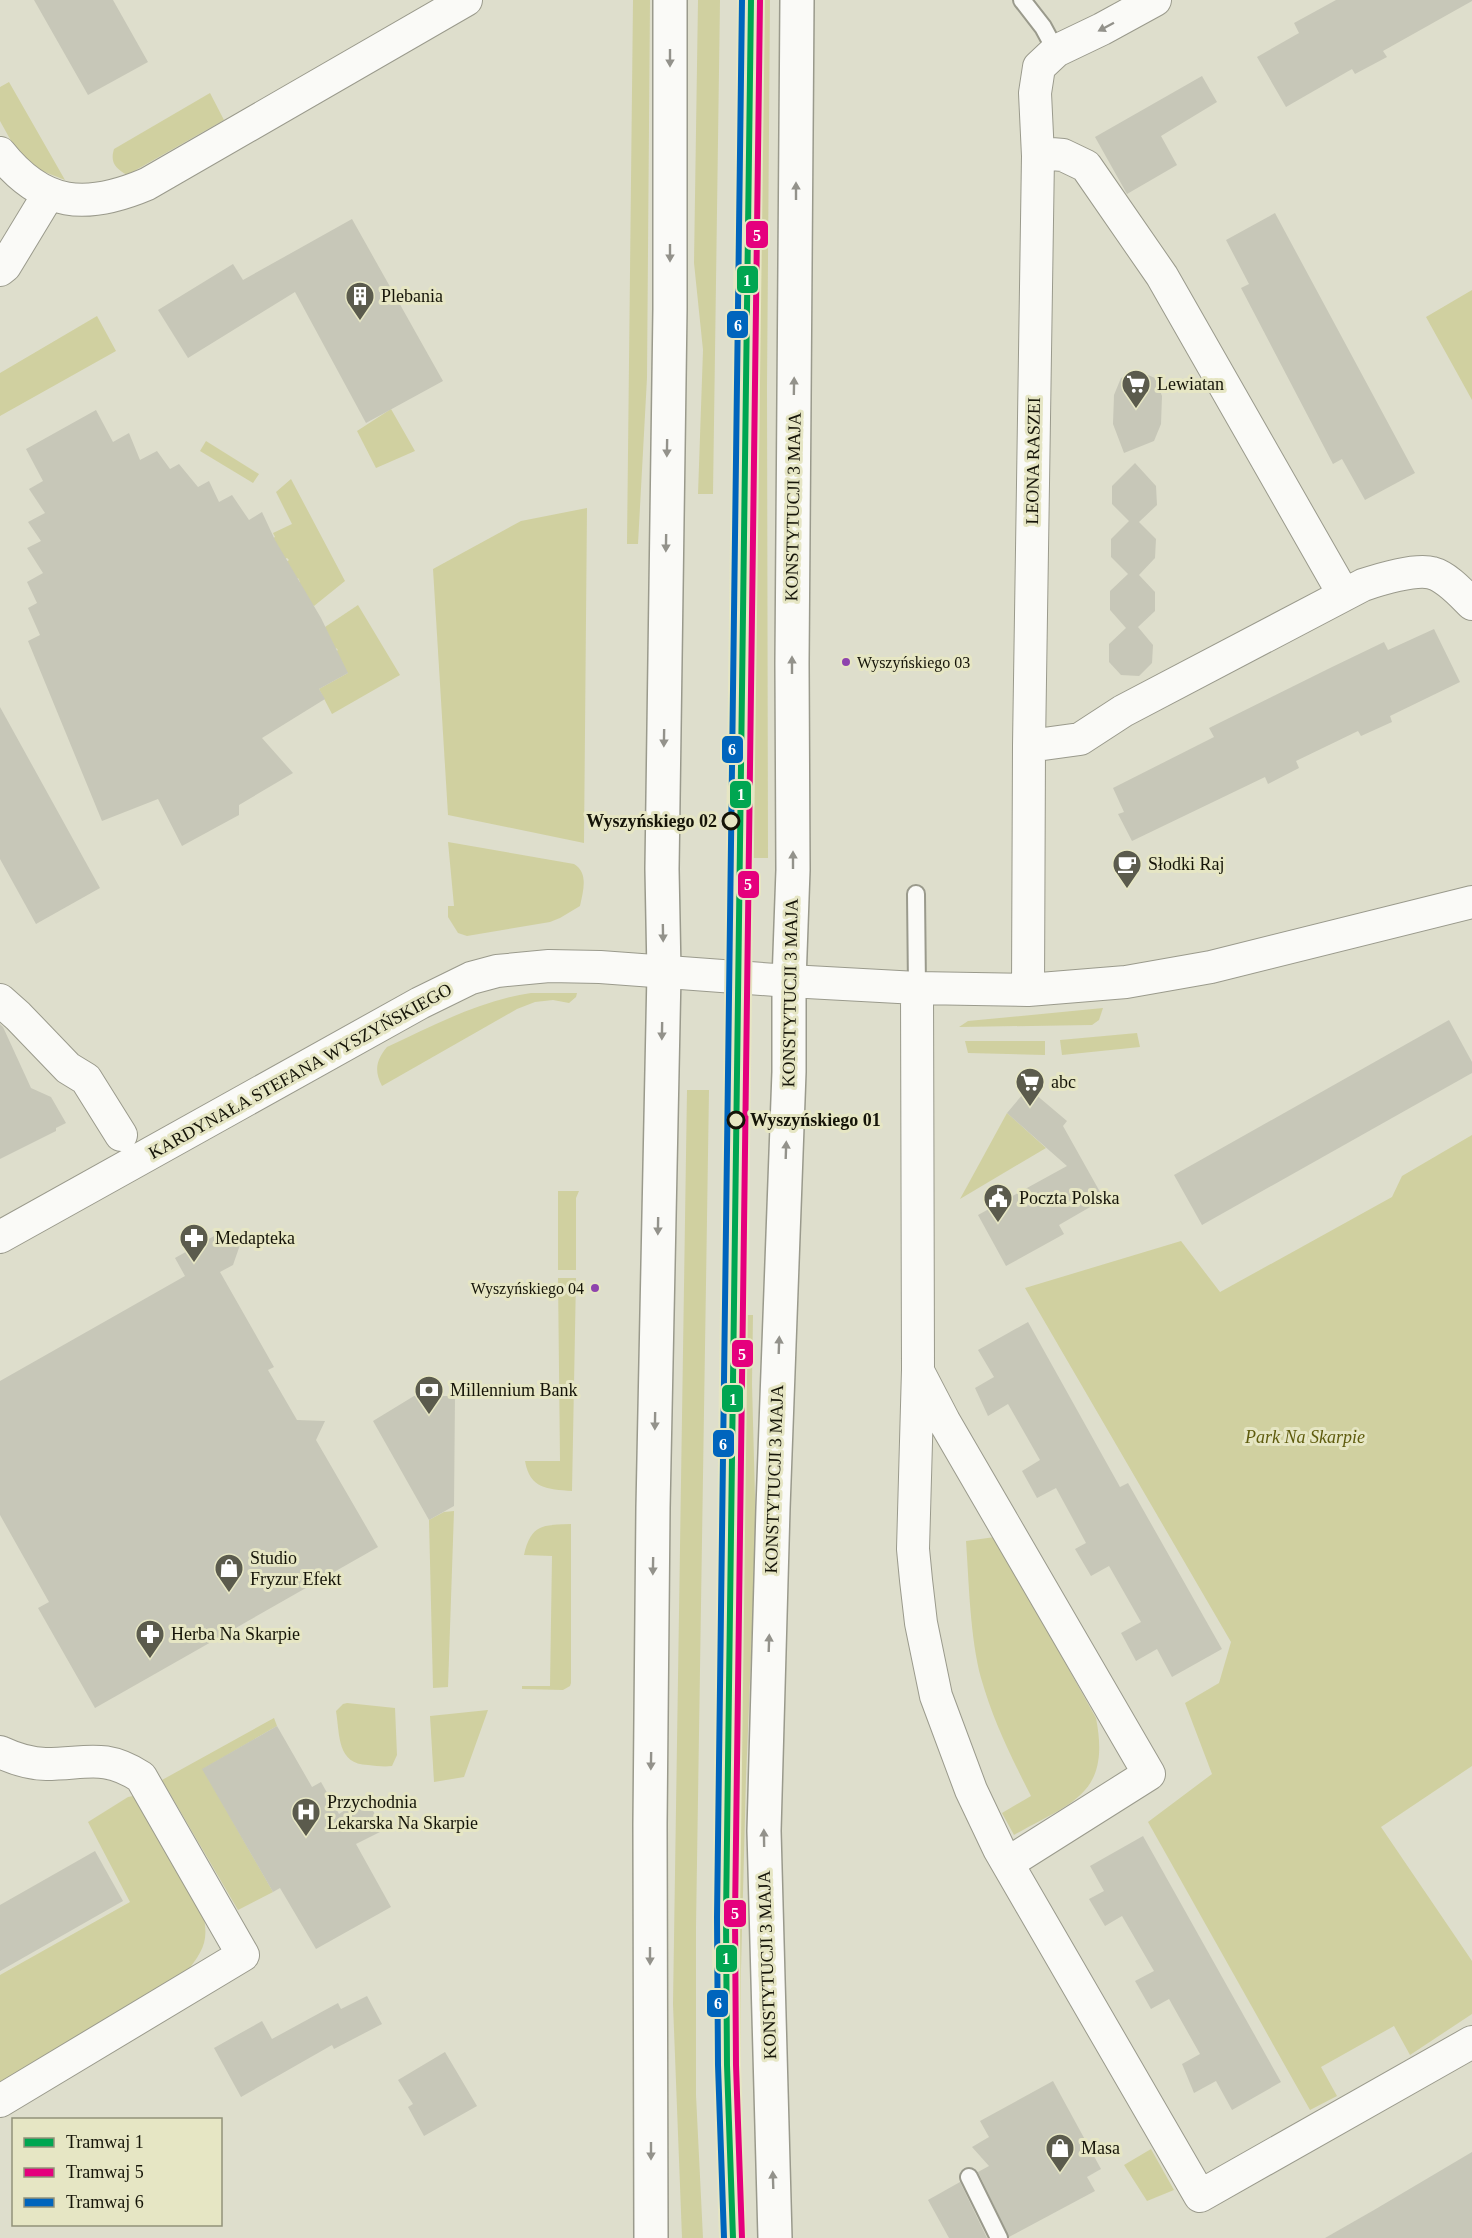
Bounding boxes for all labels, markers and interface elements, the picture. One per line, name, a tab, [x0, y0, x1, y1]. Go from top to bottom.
one-way arrow	[1098, 22, 1115, 32]
one-way arrow	[665, 49, 675, 68]
one-way arrow	[791, 181, 801, 200]
line badge: 5	[745, 220, 769, 249]
text: 5	[753, 227, 761, 244]
one-way arrow	[665, 244, 675, 263]
line badge: 1	[736, 265, 759, 294]
text: 1	[743, 272, 751, 289]
building icon: Plebania	[344, 280, 376, 322]
place label: Plebania	[381, 286, 443, 306]
line badge: 6	[726, 310, 749, 339]
text: 6	[734, 317, 742, 334]
supermarket icon: Lewiatan	[1120, 368, 1152, 410]
place label: Lewiatan	[1157, 374, 1224, 394]
one-way arrow	[789, 376, 799, 395]
street label: LEONA RASZEI	[1022, 397, 1044, 525]
street label: KONSTYTUCJI 3 MAJA	[781, 412, 805, 602]
one-way arrow	[663, 439, 672, 458]
one-way arrow	[661, 533, 671, 552]
place label: Wyszyńskiego 03	[857, 654, 970, 672]
one-way arrow	[787, 655, 797, 674]
marker: Wyszyńskiego 03	[840, 656, 852, 668]
one-way arrow	[659, 728, 669, 747]
line badge: 6	[721, 735, 744, 764]
text: 6	[728, 741, 736, 758]
line badge: 1	[729, 780, 752, 809]
text: 1	[737, 786, 745, 803]
place label: Wyszyńskiego 02	[586, 811, 717, 831]
marker: Wyszyńskiego 02	[722, 812, 740, 830]
cafe icon: Słodki Raj	[1111, 848, 1143, 890]
one-way arrow	[788, 850, 798, 869]
place label: Słodki Raj	[1148, 854, 1225, 874]
line badge: 5	[737, 870, 760, 899]
text: 5	[744, 876, 752, 893]
street label: KONSTYTUCJI 3 MAJA	[778, 898, 802, 1088]
one-way arrow	[658, 923, 668, 942]
street label: KARDYNAŁA STEFANA WYSZYŃSKIEGO	[145, 978, 455, 1163]
one-way arrow	[657, 1022, 667, 1041]
supermarket icon: abc	[1014, 1066, 1046, 1108]
place label: abc	[1051, 1072, 1076, 1092]
place label: Wyszyńskiego 01	[750, 1110, 881, 1130]
marker: Wyszyńskiego 01	[727, 1111, 745, 1129]
one-way arrow	[782, 1140, 791, 1159]
public building icon: Poczta Polska	[982, 1182, 1014, 1224]
place label: Poczta Polska	[1019, 1188, 1120, 1208]
one-way arrow	[653, 1217, 663, 1236]
pharmacy icon: Medapteka	[178, 1222, 210, 1264]
place label: Medapteka	[215, 1228, 295, 1248]
place label: Wyszyńskiego 04	[471, 1280, 584, 1298]
marker: Wyszyńskiego 04	[589, 1282, 601, 1294]
one-way arrow	[774, 1335, 783, 1354]
line badge: 5	[731, 1339, 754, 1368]
text: 5	[738, 1346, 746, 1363]
bank icon: Millennium Bank	[413, 1374, 445, 1416]
place label: Millennium Bank	[450, 1380, 578, 1400]
line badge: 1	[721, 1384, 744, 1413]
street label: KONSTYTUCJI 3 MAJA	[761, 1384, 787, 1574]
text: 1	[729, 1391, 737, 1408]
one-way arrow	[650, 1411, 660, 1430]
park label: Park Na Skarpie	[1244, 1427, 1365, 1447]
line badge: 6	[712, 1429, 735, 1458]
text: 6	[719, 1436, 727, 1453]
place label: Studio Fryzur Efekt	[250, 1548, 341, 1589]
shop icon: Studio Fryzur Efekt	[213, 1552, 245, 1594]
one-way arrow	[648, 1557, 658, 1576]
pharmacy icon: Herba Na Skarpie	[134, 1618, 166, 1660]
place label: Herba Na Skarpie	[171, 1624, 300, 1644]
one-way arrow	[764, 1633, 774, 1652]
one-way arrow	[646, 1752, 655, 1771]
place label: Przychodnia Lekarska Na Skarpie	[327, 1792, 478, 1833]
hospital icon: Przychodnia Lekarska Na Skarpie	[290, 1796, 322, 1838]
one-way arrow	[759, 1828, 769, 1847]
street label: KONSTYTUCJI 3 MAJA	[754, 1870, 780, 2060]
line badge: 5	[723, 1899, 747, 1928]
text: 5	[731, 1905, 739, 1922]
line badge: 1	[715, 1944, 738, 1973]
one-way arrow	[645, 1947, 655, 1966]
text: 1	[722, 1950, 730, 1967]
line badge: 6	[706, 1989, 729, 2018]
text: 6	[714, 1995, 722, 2012]
legend	[12, 2118, 222, 2226]
text: Tramwaj 1	[66, 2132, 144, 2152]
shop icon: Masa	[1044, 2132, 1076, 2174]
place label: Masa	[1081, 2138, 1120, 2158]
one-way arrow	[646, 2142, 656, 2161]
text: Tramwaj 5	[66, 2162, 144, 2182]
one-way arrow	[768, 2170, 778, 2189]
text: Tramwaj 6	[66, 2192, 144, 2212]

